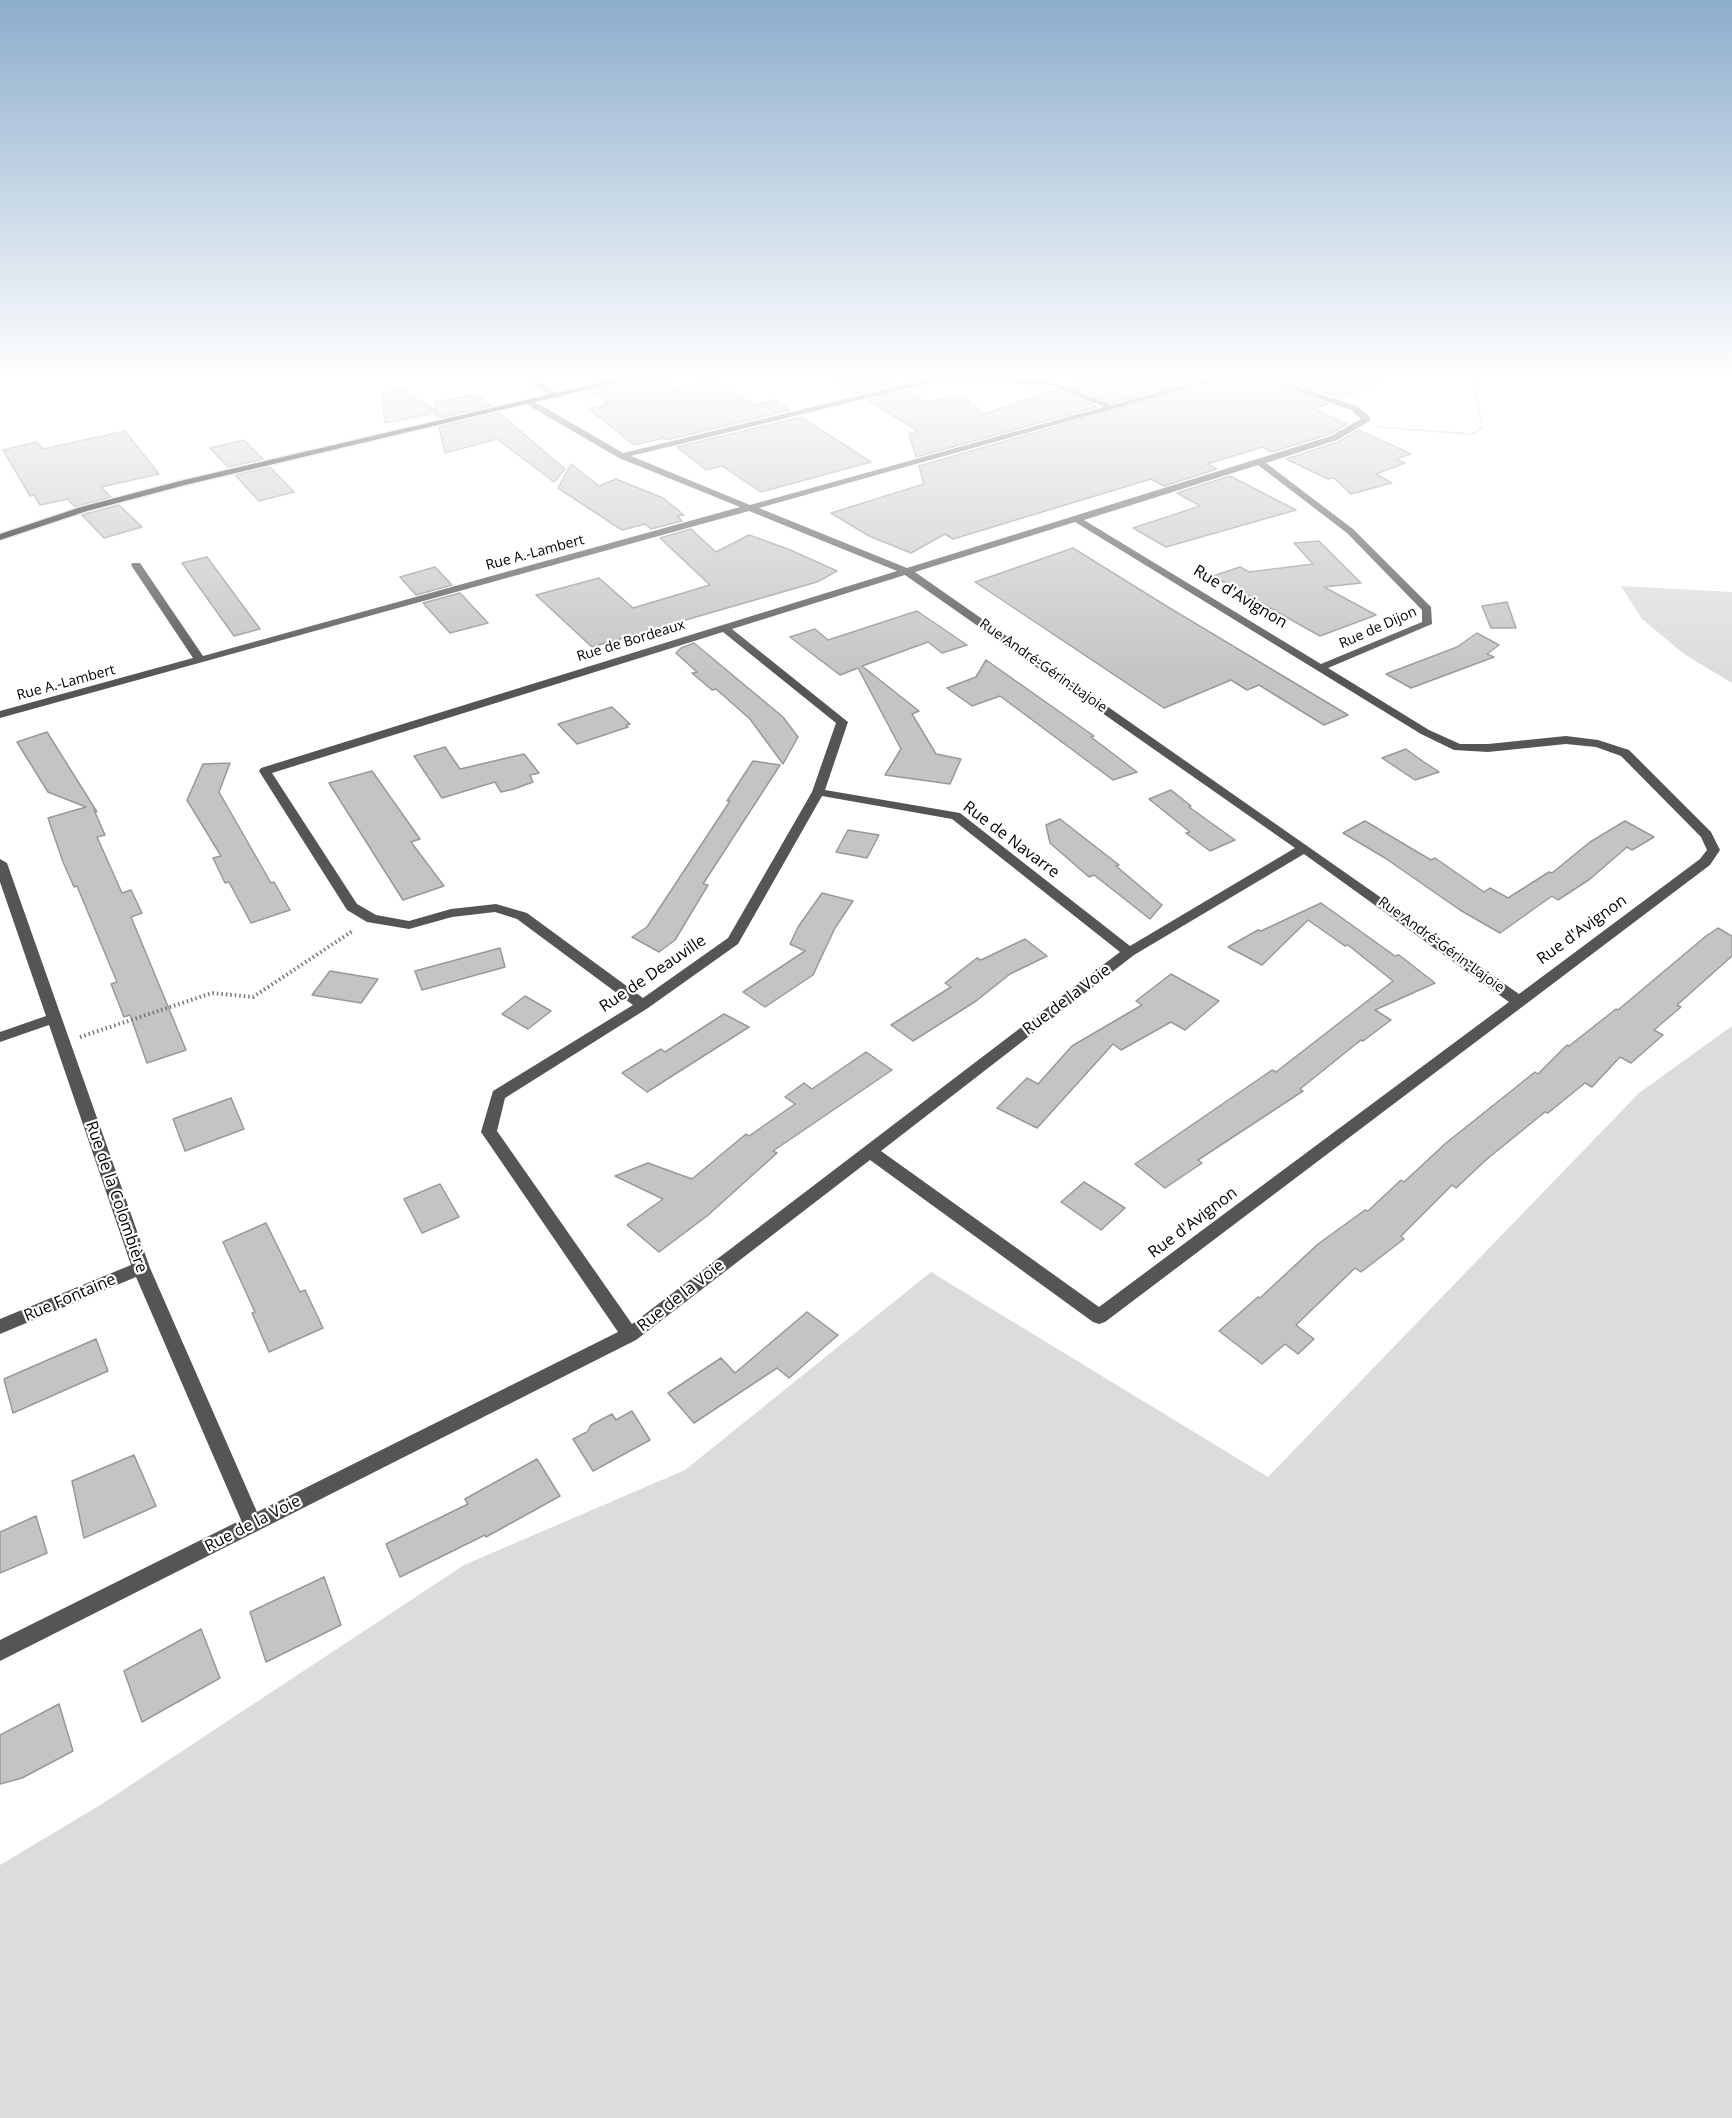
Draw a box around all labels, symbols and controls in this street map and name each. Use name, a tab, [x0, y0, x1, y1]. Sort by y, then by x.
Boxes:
street label: Rue A.-Lambert	[484, 532, 586, 574]
street label: Rue d'Avignon	[1190, 561, 1290, 633]
street label: Rue de Dijon	[1337, 603, 1419, 653]
street label: Rue André-Gérin-Lajoie	[976, 616, 1110, 716]
street label: Rue de Bordeaux	[575, 617, 687, 665]
street label: Rue A.-Lambert	[15, 662, 117, 704]
street label: Rue de Navarre	[959, 798, 1063, 882]
street label: Rue d'Avignon	[1533, 891, 1631, 969]
street label: Rue André-Gérin-Lajoie	[1375, 894, 1507, 996]
street label: Rue de Deauville	[596, 931, 710, 1017]
street label: Rue de la Voie	[1019, 961, 1115, 1039]
street label: Rue de la Colombière	[81, 1119, 151, 1275]
street label: Rue d'Avignon	[1145, 1183, 1241, 1263]
street label: Rue de la Voie	[634, 1256, 728, 1336]
street label: Rue Fontaine	[21, 1270, 119, 1326]
street label: Rue de la Voie	[202, 1492, 304, 1556]

